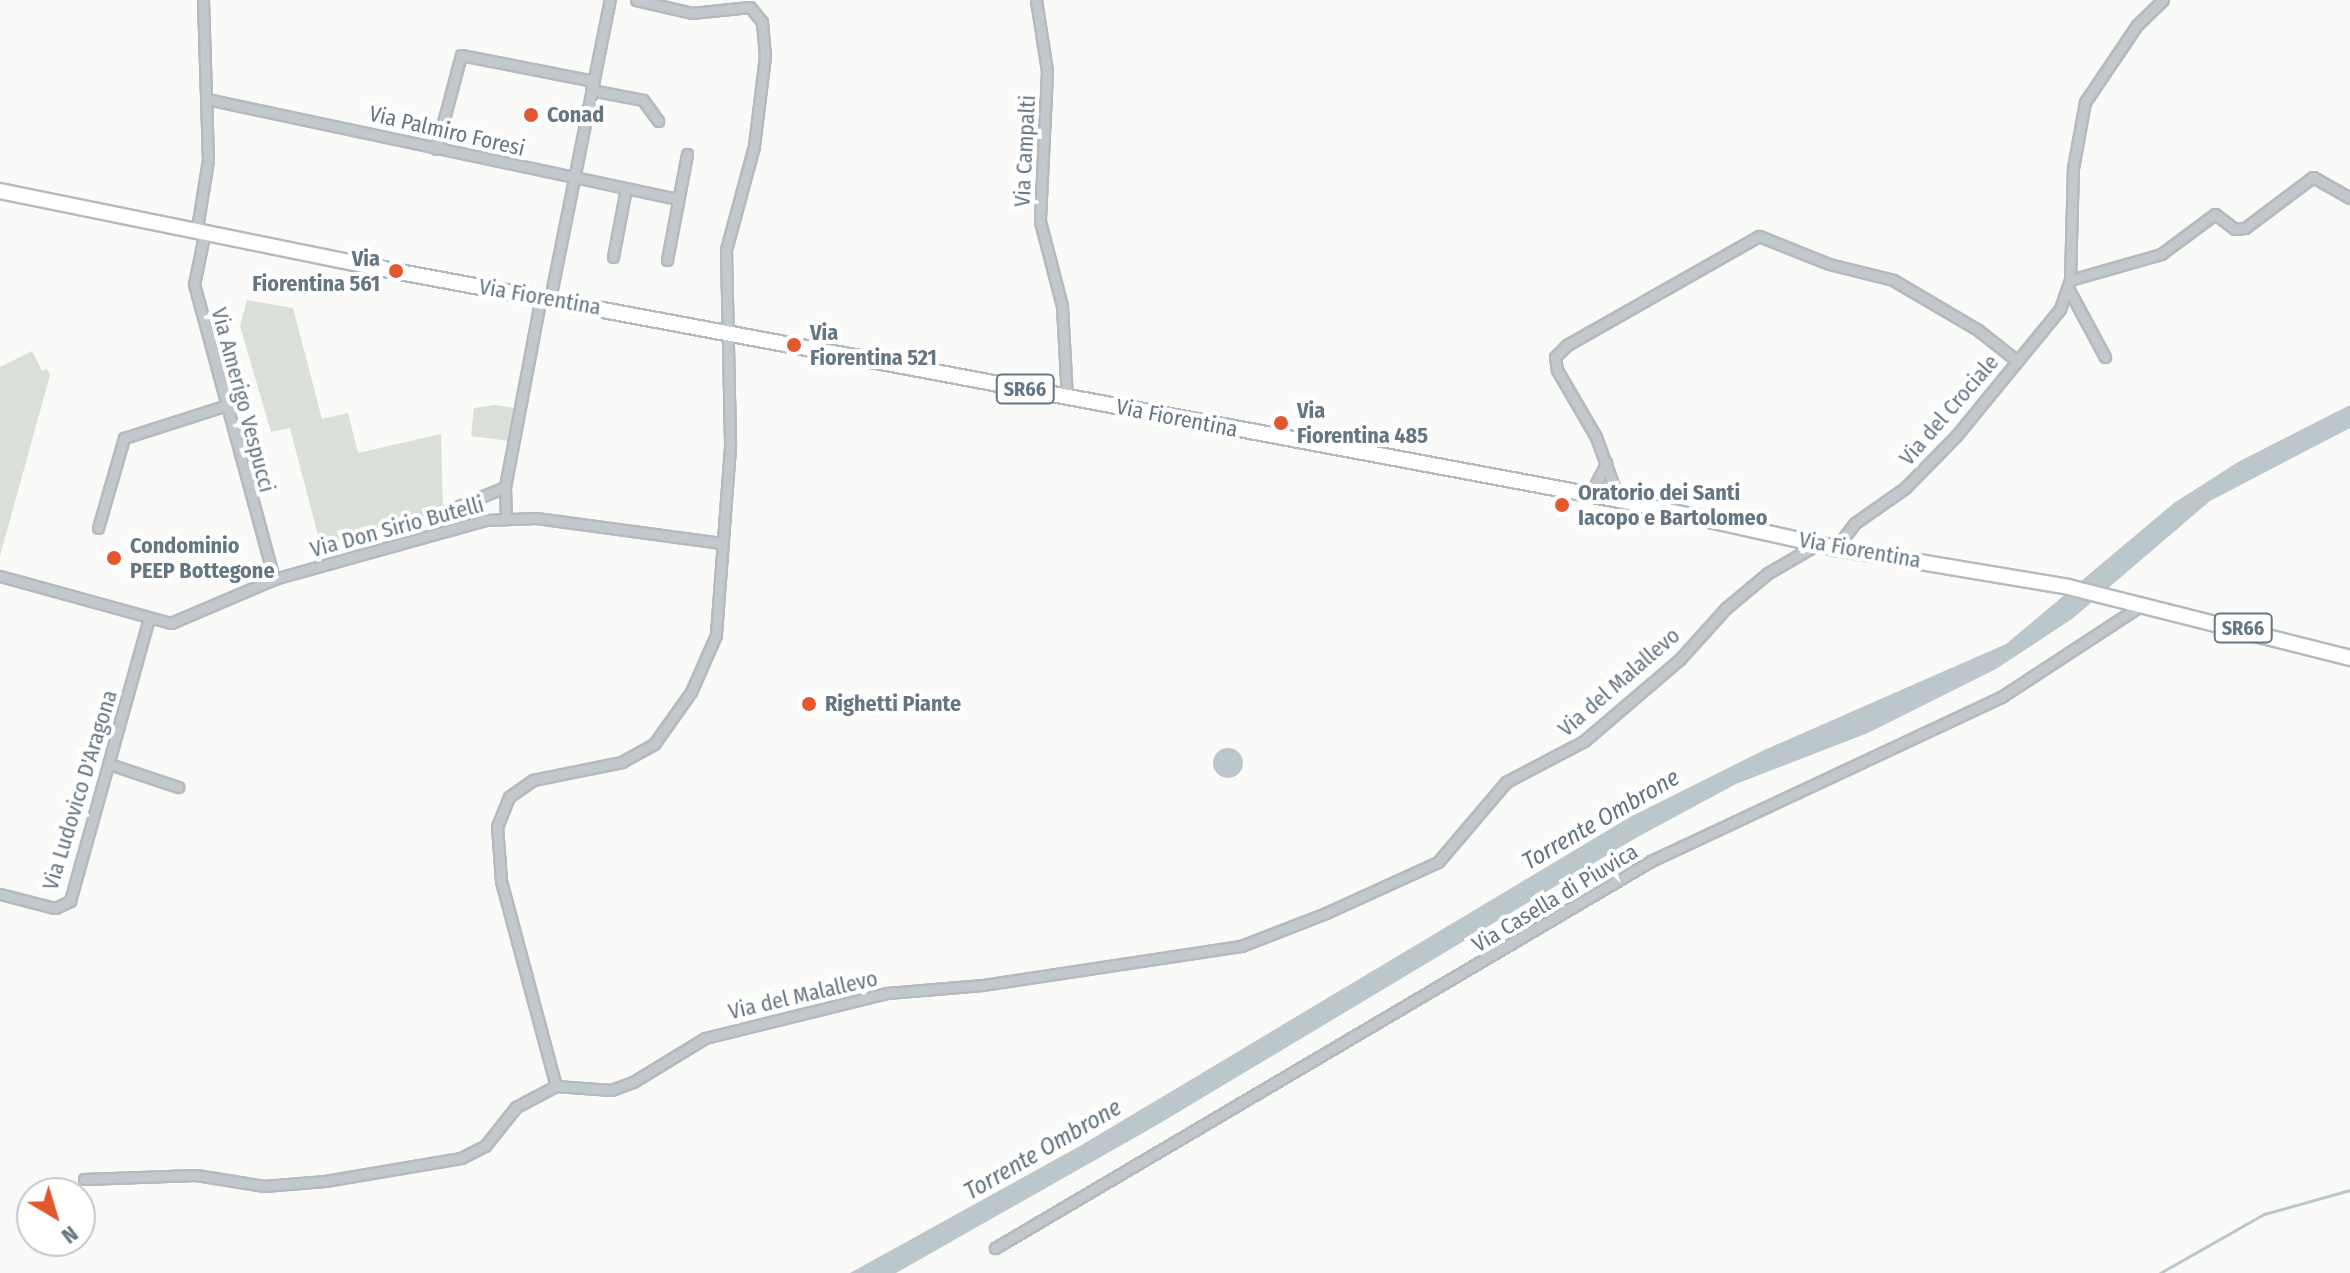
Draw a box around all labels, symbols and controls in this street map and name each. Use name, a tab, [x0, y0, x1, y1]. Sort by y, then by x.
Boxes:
street label: Via Campalti	[1009, 94, 1041, 208]
street label: Via Palmiro Foresi	[367, 100, 527, 162]
place label: Conad	[547, 102, 604, 128]
marker: Conad	[522, 106, 540, 124]
place label: Via Fiorentina 561	[252, 245, 380, 296]
marker: Via Fiorentina 561	[387, 262, 405, 280]
street label: Via Fiorentina	[477, 273, 603, 321]
street label: Via Amerigo Vespucci	[206, 305, 280, 495]
place label: Via Fiorentina 521	[810, 319, 937, 370]
marker: Via Fiorentina 521	[785, 336, 803, 354]
street label: Via del Crociale	[1894, 349, 2004, 471]
road number: SR66	[995, 373, 1055, 405]
street label: Via Fiorentina	[1114, 393, 1240, 443]
place label: Via Fiorentina 485	[1297, 397, 1428, 448]
marker: Via Fiorentina 485	[1272, 414, 1290, 432]
place label: Oratorio dei Santi Iacopo e Bartolomeo	[1578, 479, 1767, 530]
street label: Via Don Sirio Butelli	[307, 491, 487, 563]
marker: Oratorio dei Santi Iacopo e Bartolomeo	[1553, 496, 1571, 514]
street label: Via Fiorentina	[1797, 526, 1923, 574]
place label: Condominio PEEP Bottegone	[130, 532, 275, 584]
marker: Condominio PEEP Bottegone	[105, 549, 123, 567]
road number: SR66	[2213, 612, 2273, 644]
street label: Via del Malallevo	[1553, 622, 1685, 742]
street label: Via Ludovico D'Aragona	[37, 687, 123, 893]
place label: Righetti Piante	[825, 691, 961, 717]
marker: Righetti Piante	[800, 695, 818, 713]
water label: Torrente Ombrone	[1517, 763, 1685, 877]
street label: Via Casella di Piuvica	[1467, 838, 1643, 958]
street label: Via del Malallevo	[726, 965, 880, 1025]
water label: Torrente Ombrone	[959, 1093, 1127, 1207]
north arrow	[16, 1177, 96, 1257]
text: N	[56, 1220, 83, 1249]

